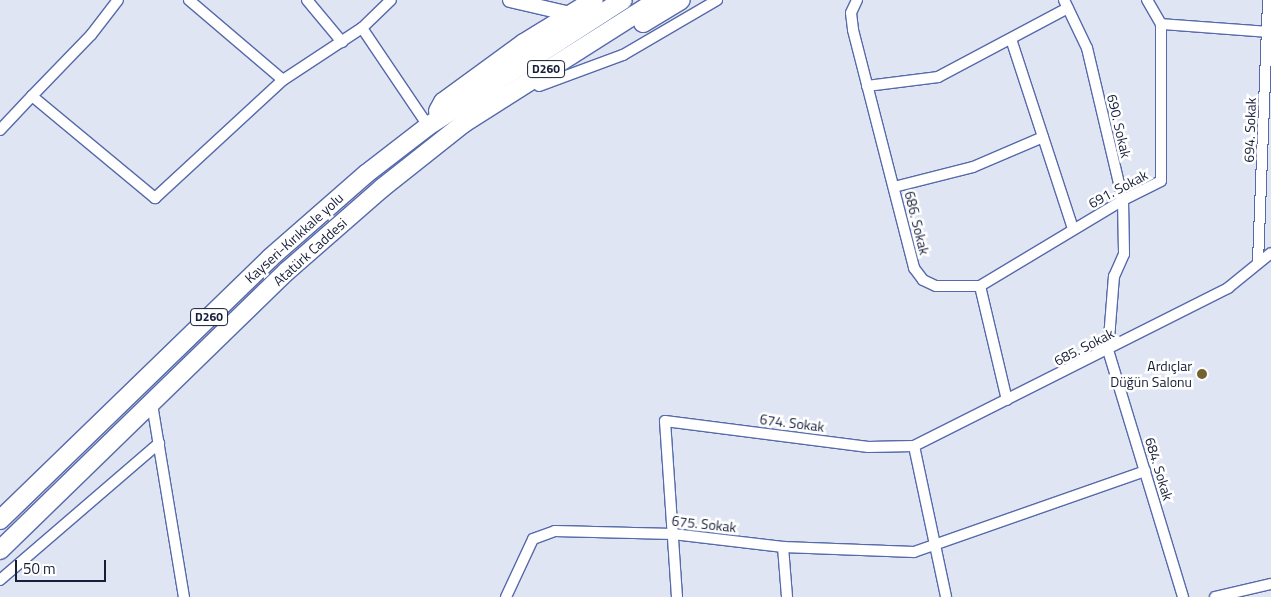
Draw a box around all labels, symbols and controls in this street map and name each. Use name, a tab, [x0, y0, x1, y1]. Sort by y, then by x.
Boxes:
road number: D260	[526, 60, 566, 78]
street label: 690. Sokak	[1104, 92, 1134, 160]
street label: 694. Sokak	[1240, 97, 1260, 163]
street label: 691. Sokak	[1085, 166, 1151, 212]
street label: Kayseri-Kırıkkale yolu	[241, 189, 347, 287]
street label: 686. Sokak	[901, 189, 933, 257]
street label: Atatürk Caddesi	[270, 215, 350, 289]
road number: D260	[189, 308, 229, 326]
street label: 685. Sokak	[1051, 325, 1117, 369]
place label: Ardıçlar Düğün Salonu	[1110, 358, 1192, 391]
marker: Ardıçlar Düğün Salonu	[1196, 368, 1208, 380]
street label: 674. Sokak	[759, 411, 825, 435]
street label: 684. Sokak	[1141, 435, 1177, 503]
street label: 675. Sokak	[671, 512, 737, 536]
scale bar	[18, 550, 109, 582]
text: 50 m	[23, 557, 56, 580]

